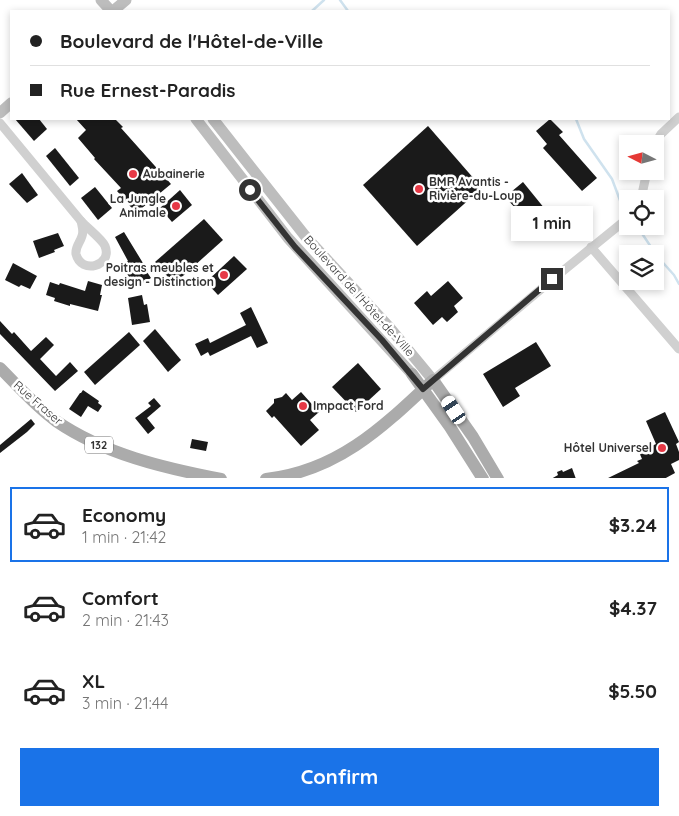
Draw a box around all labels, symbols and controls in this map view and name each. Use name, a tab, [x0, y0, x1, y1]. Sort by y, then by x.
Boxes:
text: Boulevard de l'Hôtel-de-Ville	[60, 29, 323, 53]
text: Rue Ernest-Paradis	[60, 78, 235, 102]
north arrow	[619, 135, 664, 180]
map controls	[619, 135, 664, 290]
place label: Aubainerie	[143, 166, 205, 181]
marker: Aubainerie	[127, 168, 139, 180]
place label: BMR Avantis - Rivière-du-Loup	[429, 174, 522, 203]
route start	[239, 179, 261, 201]
marker: BMR Avantis - Rivière-du-Loup	[413, 183, 425, 195]
button: locate	[619, 190, 664, 235]
place label: La Jungle Animale	[110, 191, 166, 220]
marker: La Jungle Animale	[170, 200, 182, 212]
callout: 1 min	[511, 206, 593, 242]
text: 1 min	[533, 213, 571, 233]
street label: Boulevard de l'Hôtel-de-Ville	[301, 232, 418, 359]
button: layers	[619, 245, 664, 290]
place label: Poitras meubles et design - Distinction	[104, 260, 214, 289]
route end	[541, 268, 563, 290]
marker: Poitras meubles et design - Distinction	[218, 269, 230, 281]
street label: Rue Fraser	[11, 377, 66, 428]
car	[439, 393, 468, 427]
place label: Impact Ford	[313, 398, 383, 413]
marker: Impact Ford	[297, 400, 309, 412]
road number: 132	[85, 436, 113, 454]
place label: Hôtel Universel	[564, 440, 652, 455]
marker: Hôtel Universel	[656, 442, 668, 454]
icon: car	[22, 502, 67, 547]
text: Economy	[82, 503, 166, 527]
text: $3.24	[609, 513, 657, 537]
text: 1 min · 21:42	[82, 527, 166, 547]
icon: car	[22, 585, 67, 630]
text: Comfort	[82, 586, 159, 610]
text: $4.37	[609, 596, 657, 620]
text: 2 min · 21:43	[82, 610, 169, 630]
icon: car	[22, 668, 67, 713]
text: XL	[82, 669, 105, 693]
text: $5.50	[608, 679, 657, 703]
text: 3 min · 21:44	[82, 693, 169, 713]
button: Confirm	[20, 748, 659, 806]

